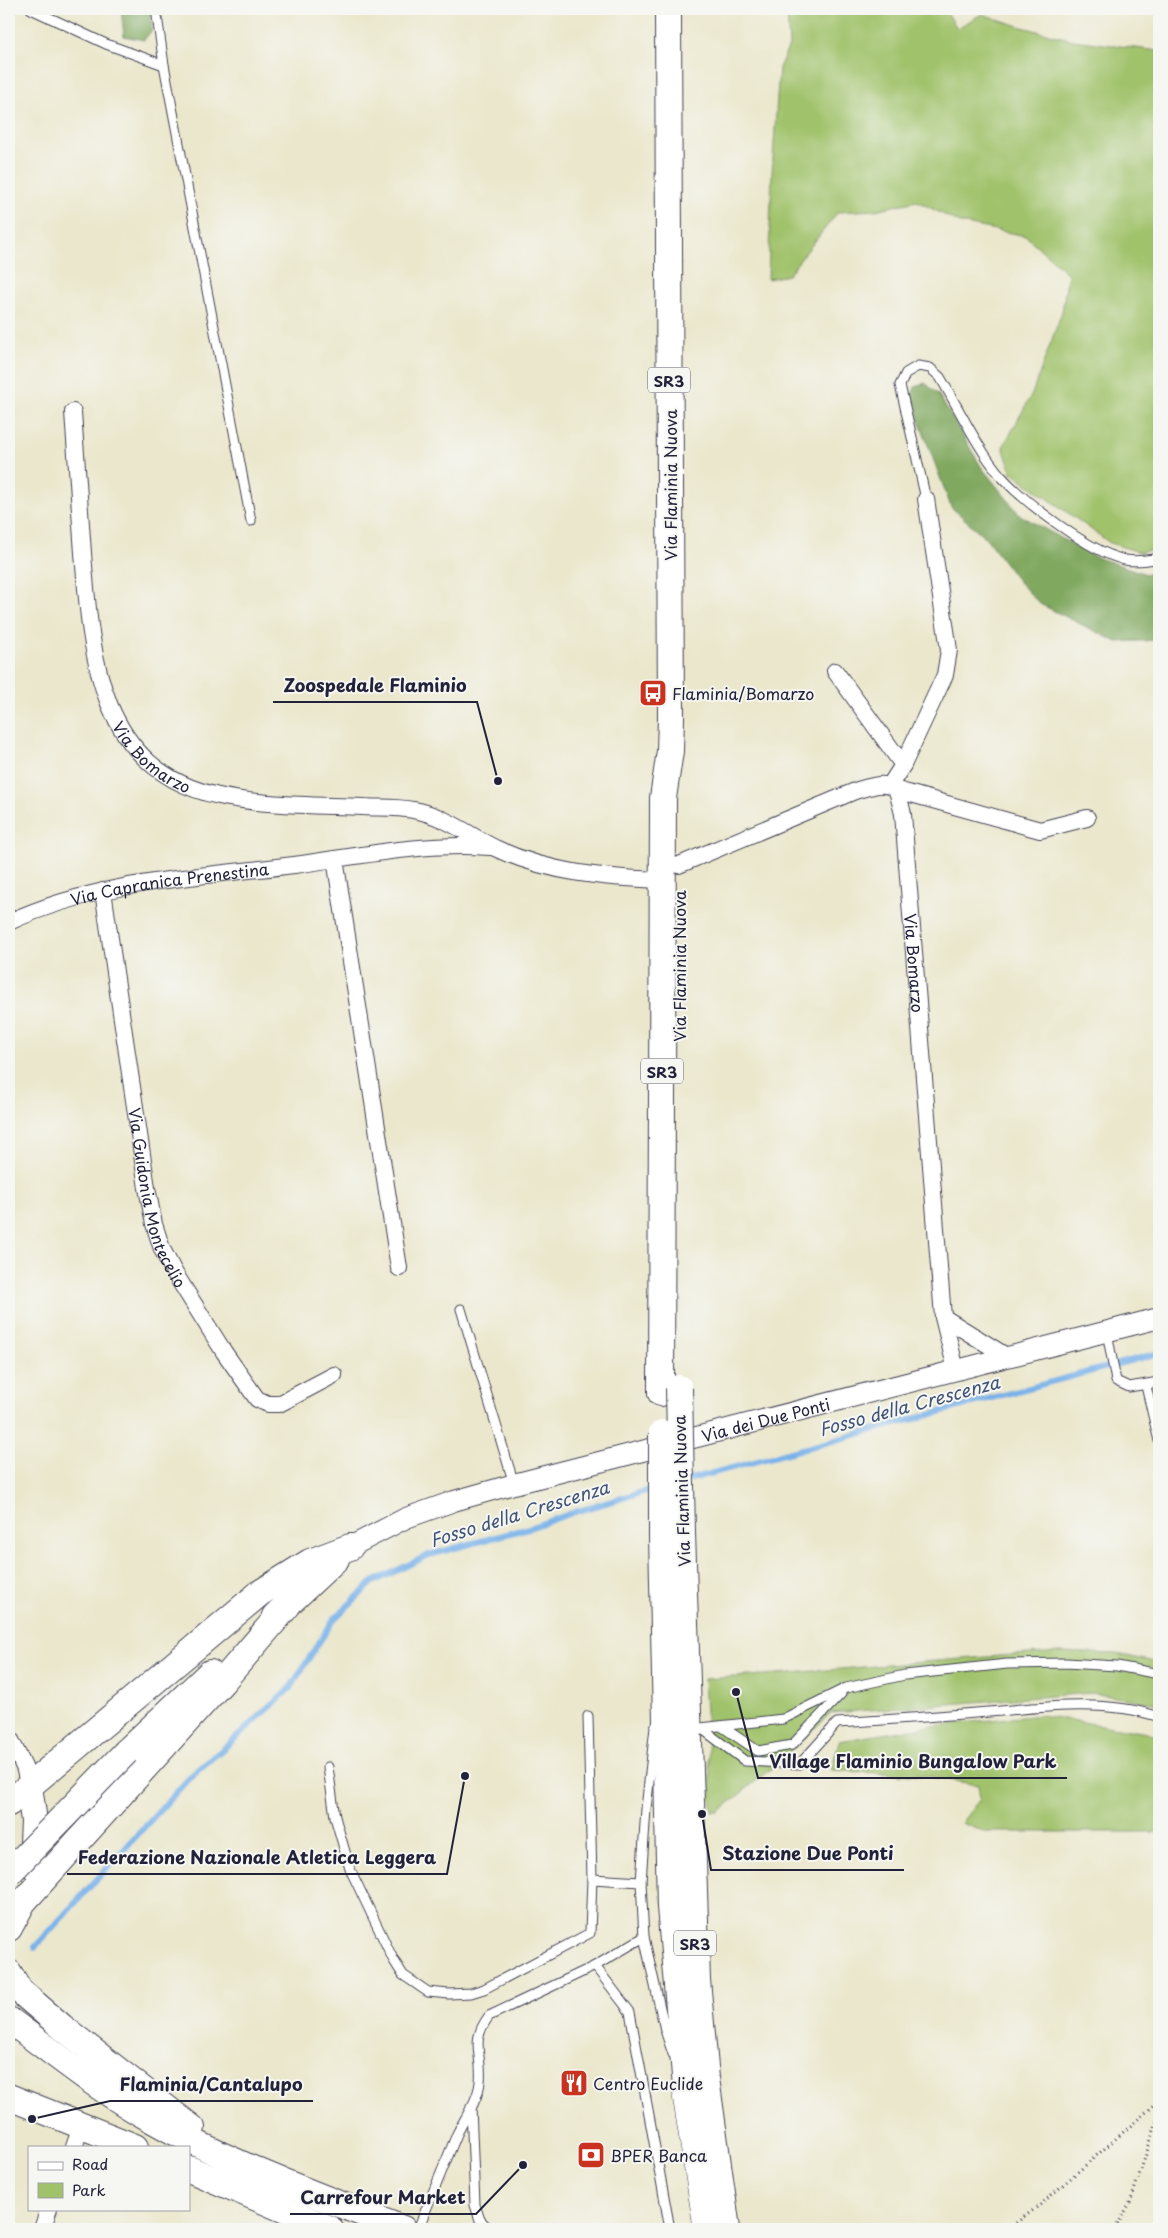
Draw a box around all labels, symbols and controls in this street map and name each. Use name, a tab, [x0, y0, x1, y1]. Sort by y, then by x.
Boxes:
road number: SR3	[648, 368, 690, 392]
street label: Via Flaminia Nuova	[658, 409, 682, 561]
callout: Zoospedale Flaminio	[273, 669, 477, 702]
text: Zoospedale Flaminio	[283, 671, 467, 698]
bus stop icon: Flaminia/Bomarzo	[638, 678, 668, 708]
place label: Flaminia/Bomarzo	[672, 681, 814, 705]
street label: Via Bomarzo	[107, 716, 195, 798]
street label: Via Capranica Prenestina	[68, 856, 270, 911]
street label: Via Flaminia Nuova	[667, 890, 691, 1042]
street label: Via Bomarzo	[899, 912, 931, 1013]
road number: SR3	[641, 1058, 683, 1084]
street label: Via Guidonia Montecelio	[123, 1106, 193, 1292]
water label: Fosso della Crescenza	[816, 1368, 1003, 1442]
street label: Via dei Due Ponti	[699, 1391, 832, 1447]
street label: Via Flaminia Nuova	[666, 1415, 696, 1567]
water label: Fosso della Crescenza	[426, 1473, 613, 1553]
callout: Village Flaminio Bungalow Park	[758, 1745, 1067, 1778]
text: Village Flaminio Bungalow Park	[769, 1747, 1057, 1774]
callout: Stazione Due Ponti	[711, 1837, 904, 1870]
text: Stazione Due Ponti	[722, 1839, 894, 1866]
callout: Federazione Nazionale Atletica Leggera	[67, 1841, 447, 1874]
text: Federazione Nazionale Atletica Leggera	[78, 1843, 437, 1870]
road number: SR3	[674, 1930, 716, 1956]
callout: Flaminia/Cantalupo	[110, 2068, 313, 2101]
restaurant icon: Centro Euclide	[559, 2068, 589, 2098]
text: Flaminia/Cantalupo	[120, 2070, 303, 2097]
place label: Centro Euclide	[593, 2071, 703, 2095]
bank icon: BPER Banca	[576, 2140, 606, 2170]
place label: BPER Banca	[610, 2143, 707, 2167]
legend	[28, 2146, 190, 2210]
text: Road	[72, 2152, 108, 2175]
text: Park	[72, 2178, 106, 2201]
callout: Carrefour Market	[290, 2181, 476, 2214]
text: Carrefour Market	[300, 2183, 466, 2210]

